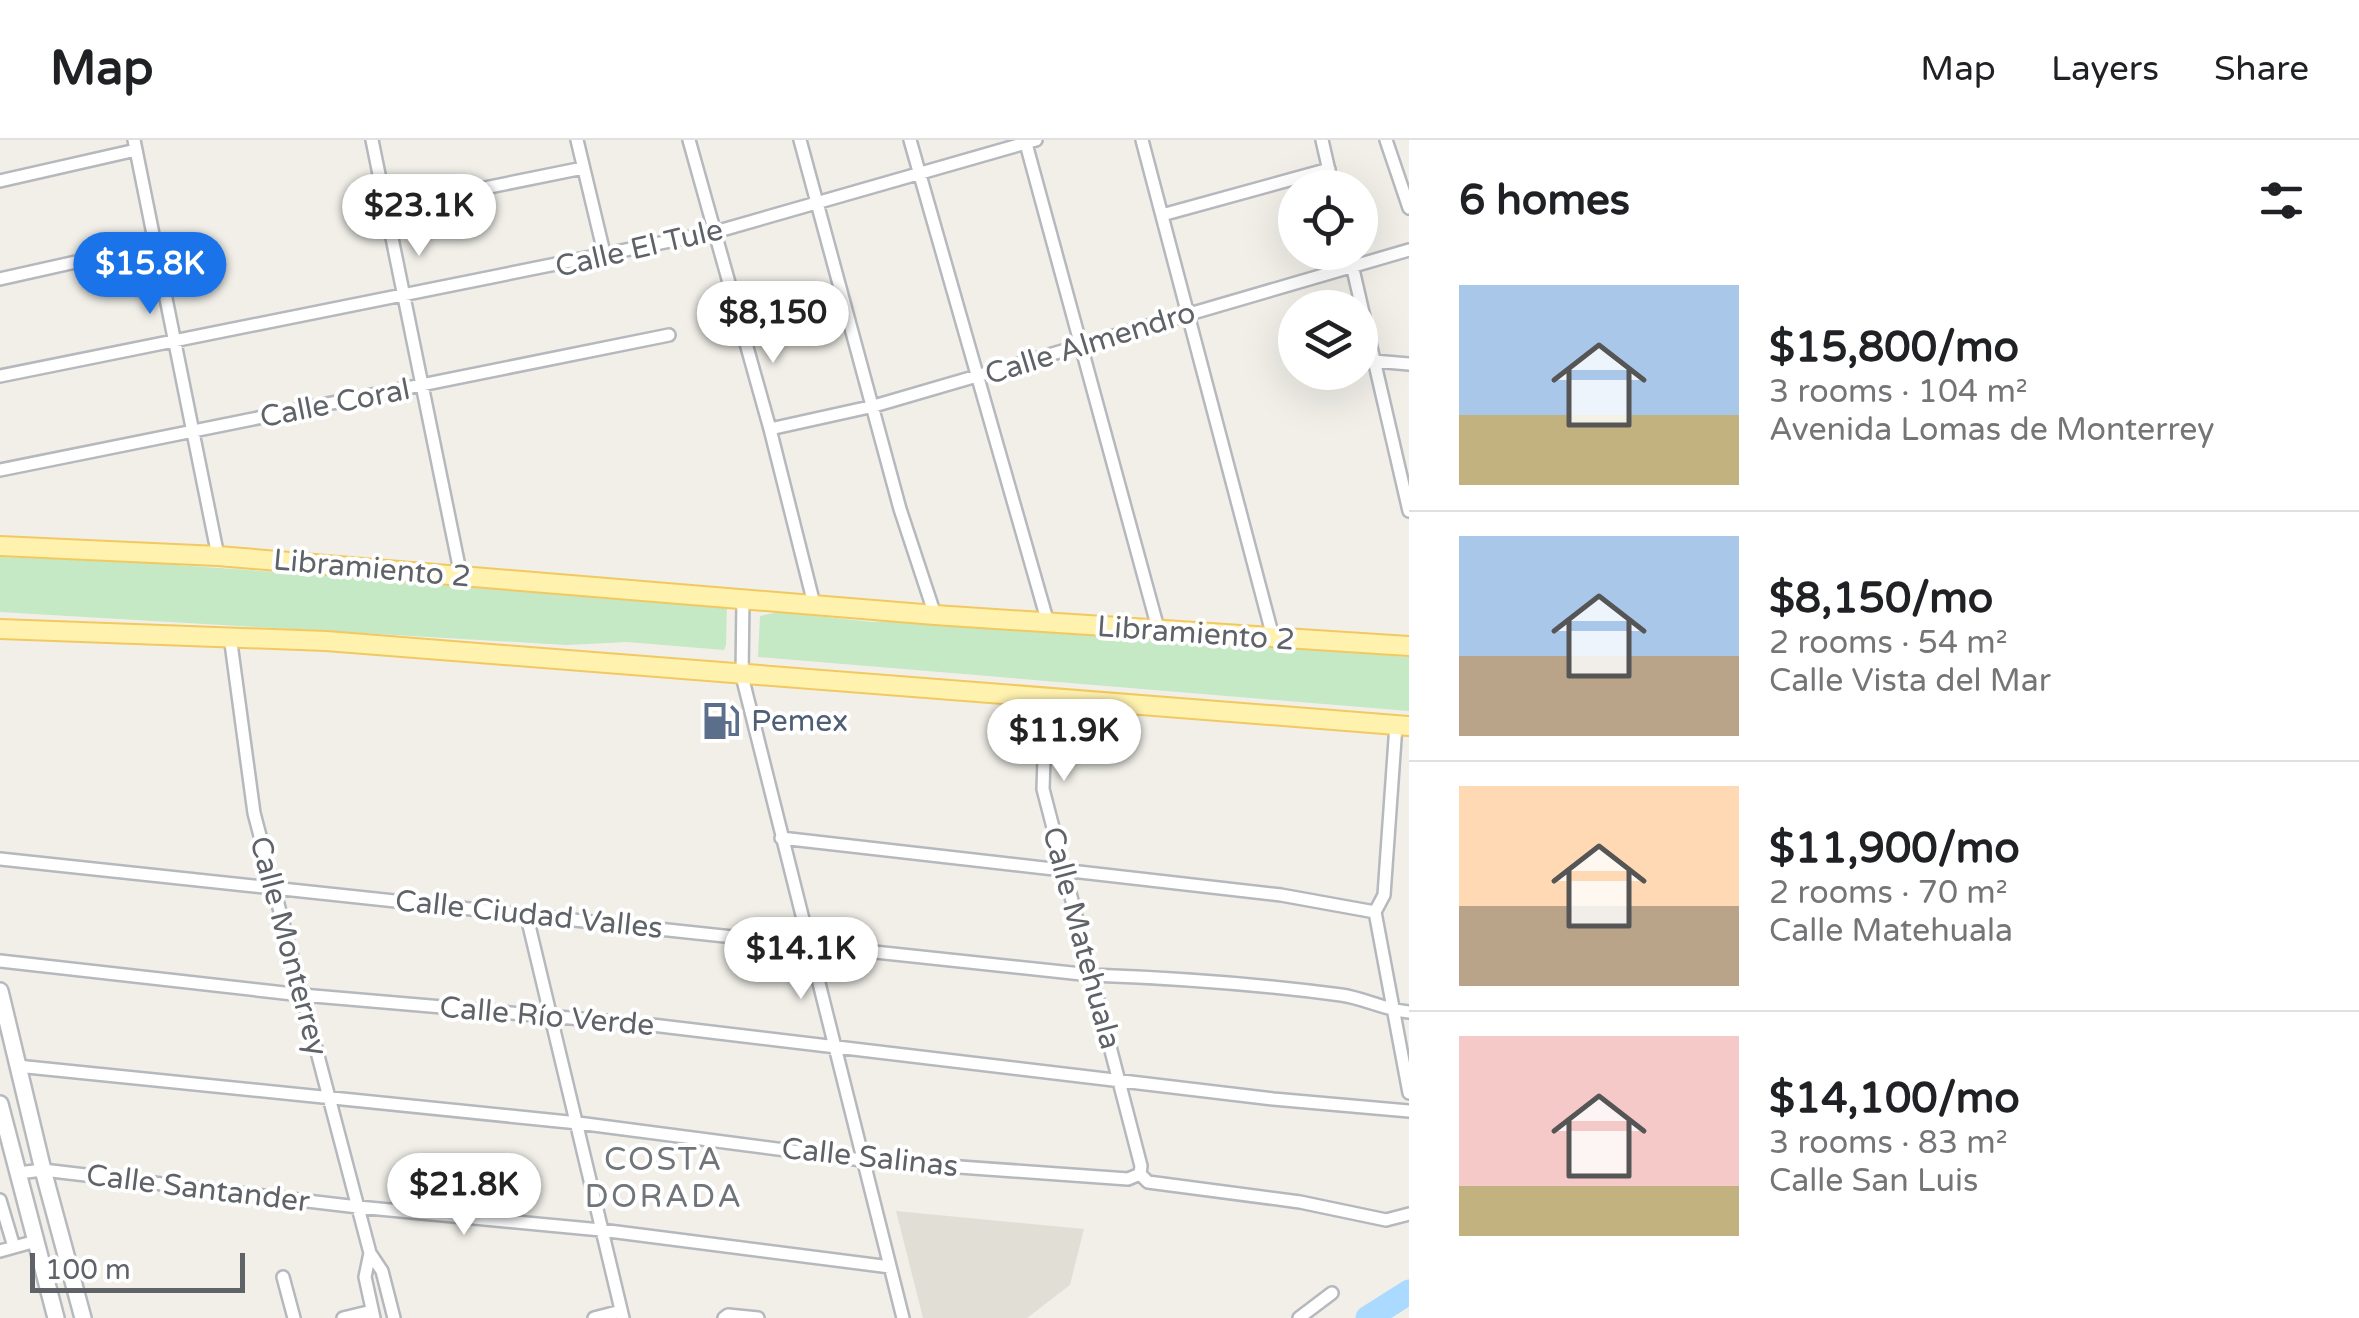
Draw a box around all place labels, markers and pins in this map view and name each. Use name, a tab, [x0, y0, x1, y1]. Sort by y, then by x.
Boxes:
pin: $23.1K	[338, 174, 500, 259]
pin: $15.8K	[69, 232, 231, 317]
pin: $8,150	[692, 281, 854, 366]
pin: $11.9K	[983, 699, 1145, 784]
fuel station icon: Pemex	[700, 700, 742, 742]
place label: Pemex	[751, 703, 848, 740]
pin: $14.1K	[720, 917, 882, 1002]
pin: $21.8K	[383, 1153, 545, 1238]

